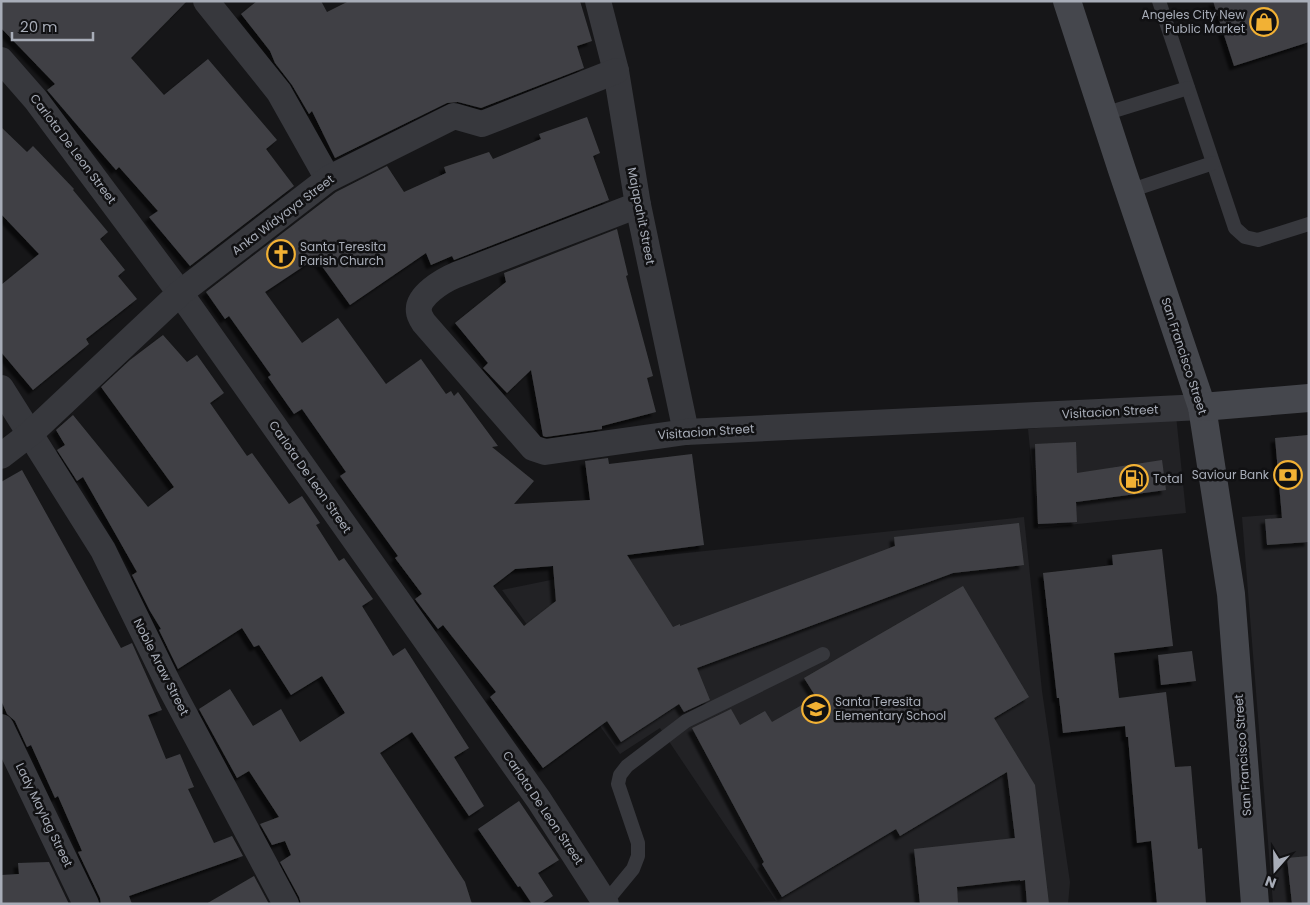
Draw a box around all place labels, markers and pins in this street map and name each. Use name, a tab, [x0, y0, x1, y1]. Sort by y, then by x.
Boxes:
place label: Angeles City New Public Market	[1142, 6, 1245, 37]
shop icon: Angeles City New Public Market	[1249, 7, 1279, 37]
place label: Santa Teresita Parish Church	[300, 238, 386, 269]
church icon: Santa Teresita Parish Church	[266, 239, 296, 269]
bank icon: Saviour Bank	[1273, 460, 1303, 490]
fuel station icon: Total	[1119, 464, 1149, 494]
place label: Saviour Bank	[1192, 466, 1270, 483]
place label: Total	[1153, 470, 1183, 487]
place label: Santa Teresita Elementary School	[835, 693, 946, 724]
school or university icon: Santa Teresita Elementary School	[801, 694, 831, 724]

